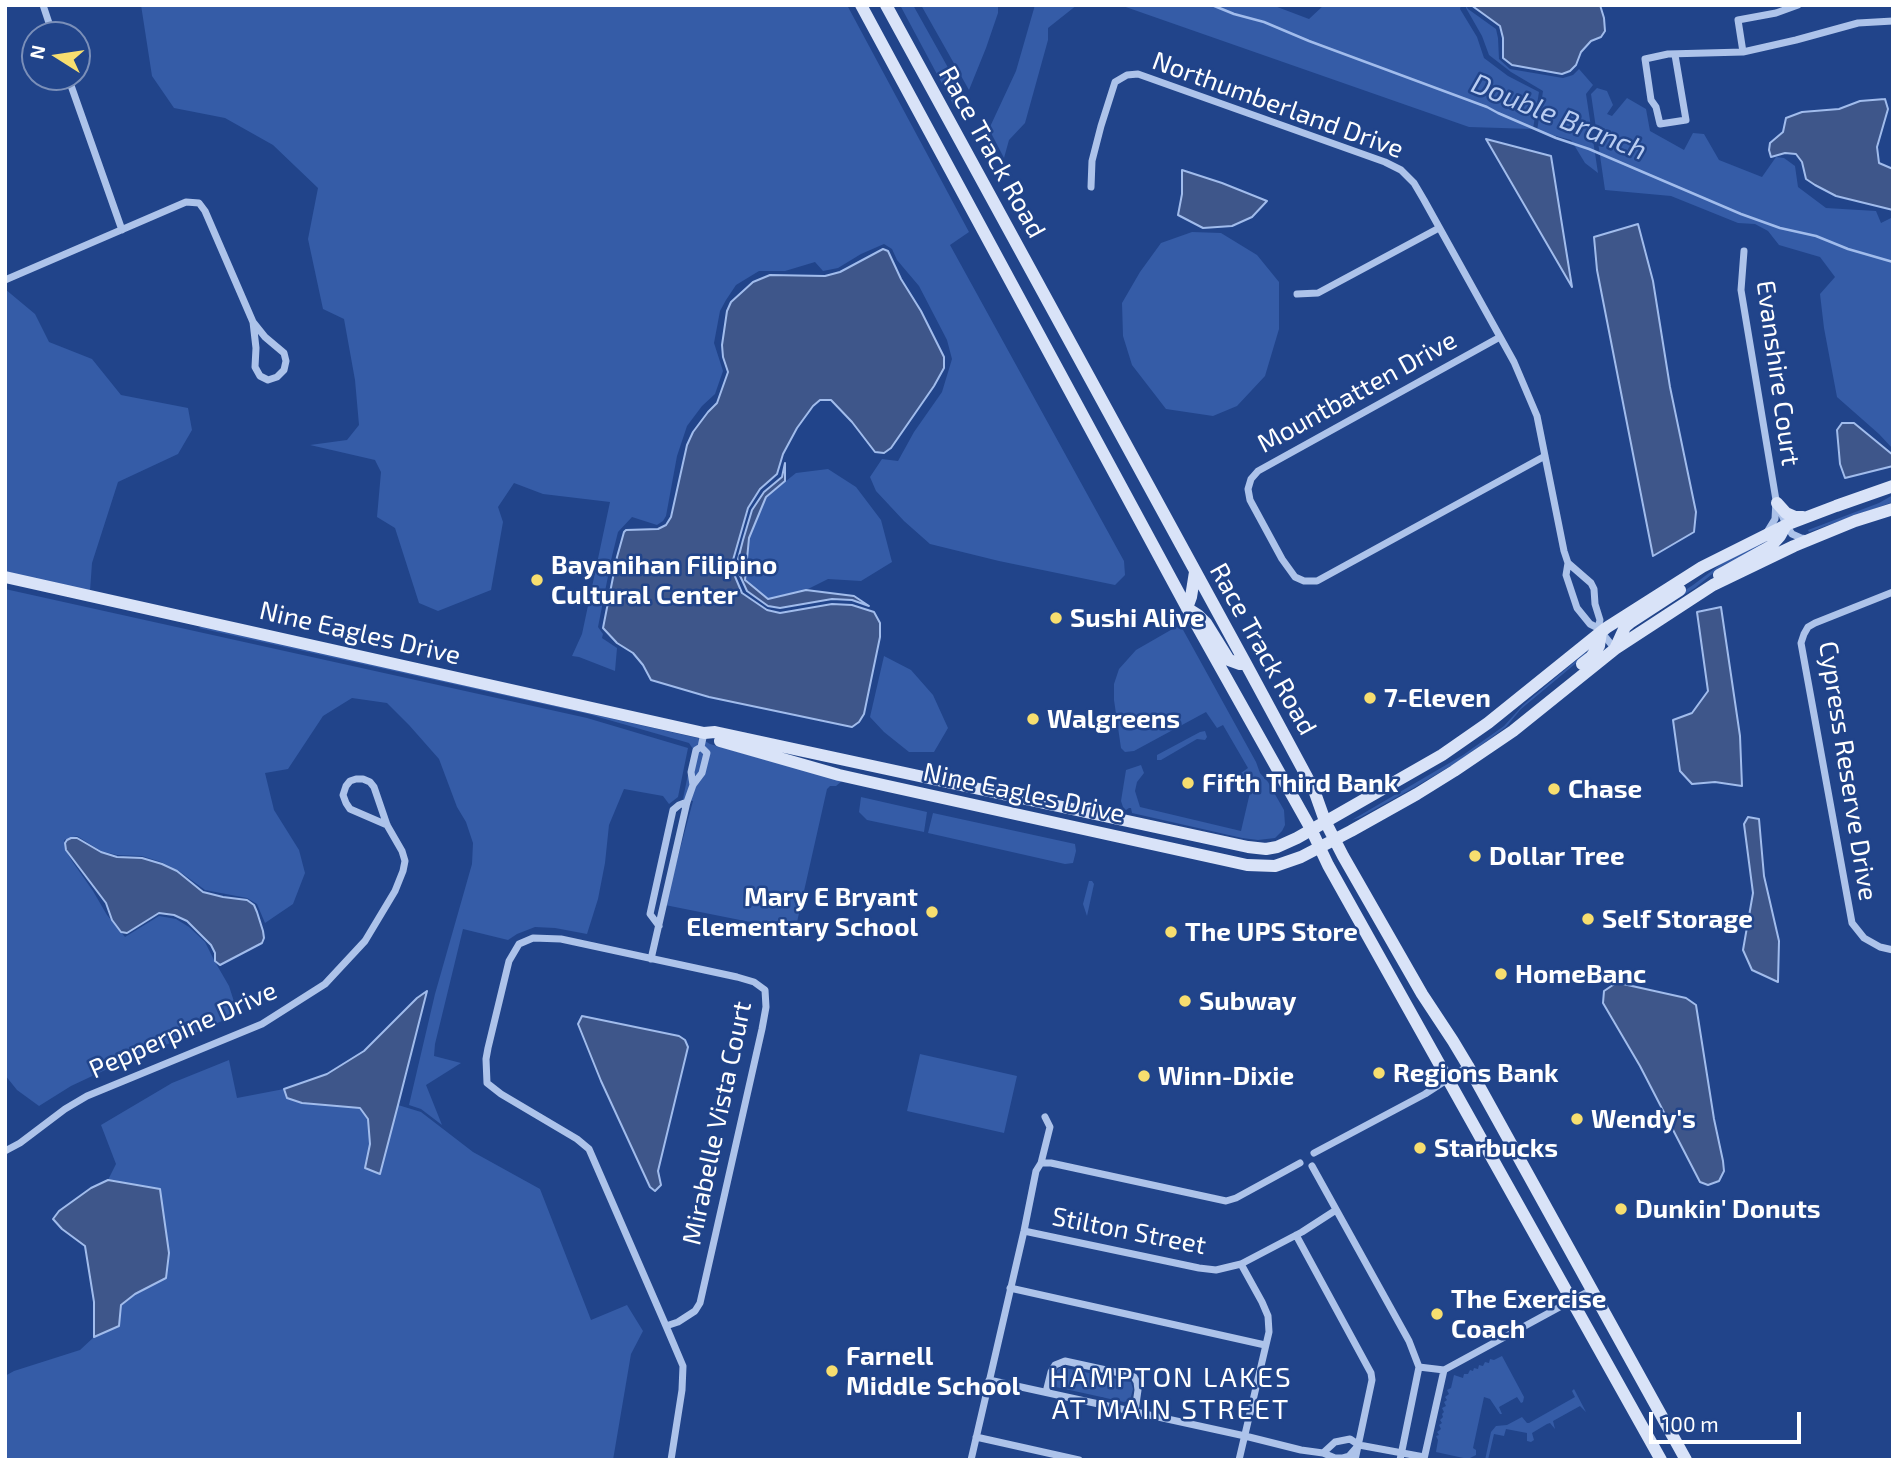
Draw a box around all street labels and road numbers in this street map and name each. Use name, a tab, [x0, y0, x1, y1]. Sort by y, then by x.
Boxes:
street label: Northumberland Drive	[1148, 45, 1408, 165]
street label: Race Track Road	[932, 61, 1052, 243]
street label: Evanshire Court	[1750, 278, 1806, 468]
street label: Mountbatten Drive	[1252, 324, 1462, 460]
street label: Race Track Road	[1203, 558, 1323, 740]
street label: Nine Eagles Drive	[256, 595, 464, 671]
street label: Cypress Reserve Drive	[1812, 639, 1884, 903]
street label: Nine Eagles Drive	[920, 756, 1128, 830]
street label: Pepperpine Drive	[84, 975, 282, 1085]
street label: Mirabelle Vista Court	[676, 998, 758, 1248]
street label: Stilton Street	[1049, 1201, 1209, 1261]

